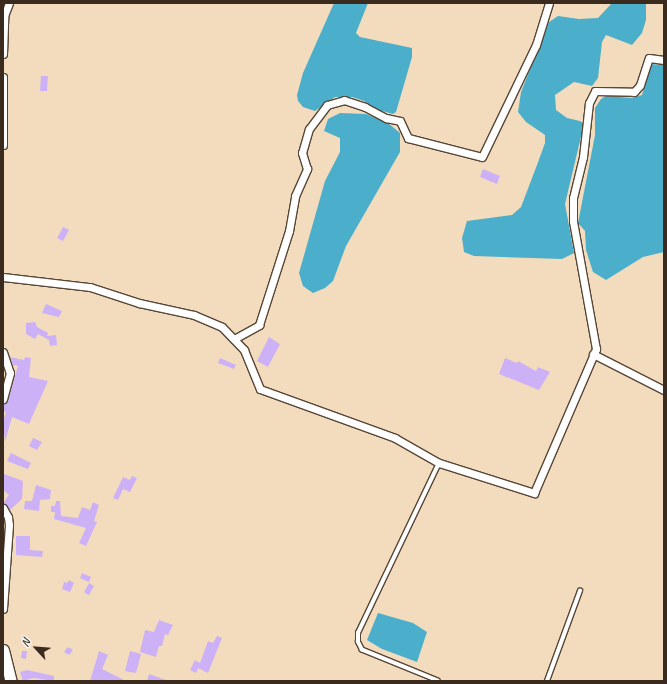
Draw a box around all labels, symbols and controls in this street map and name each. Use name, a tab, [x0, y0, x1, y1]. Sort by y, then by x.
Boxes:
north arrow	[16, 628, 56, 668]
text: N	[17, 637, 33, 649]

